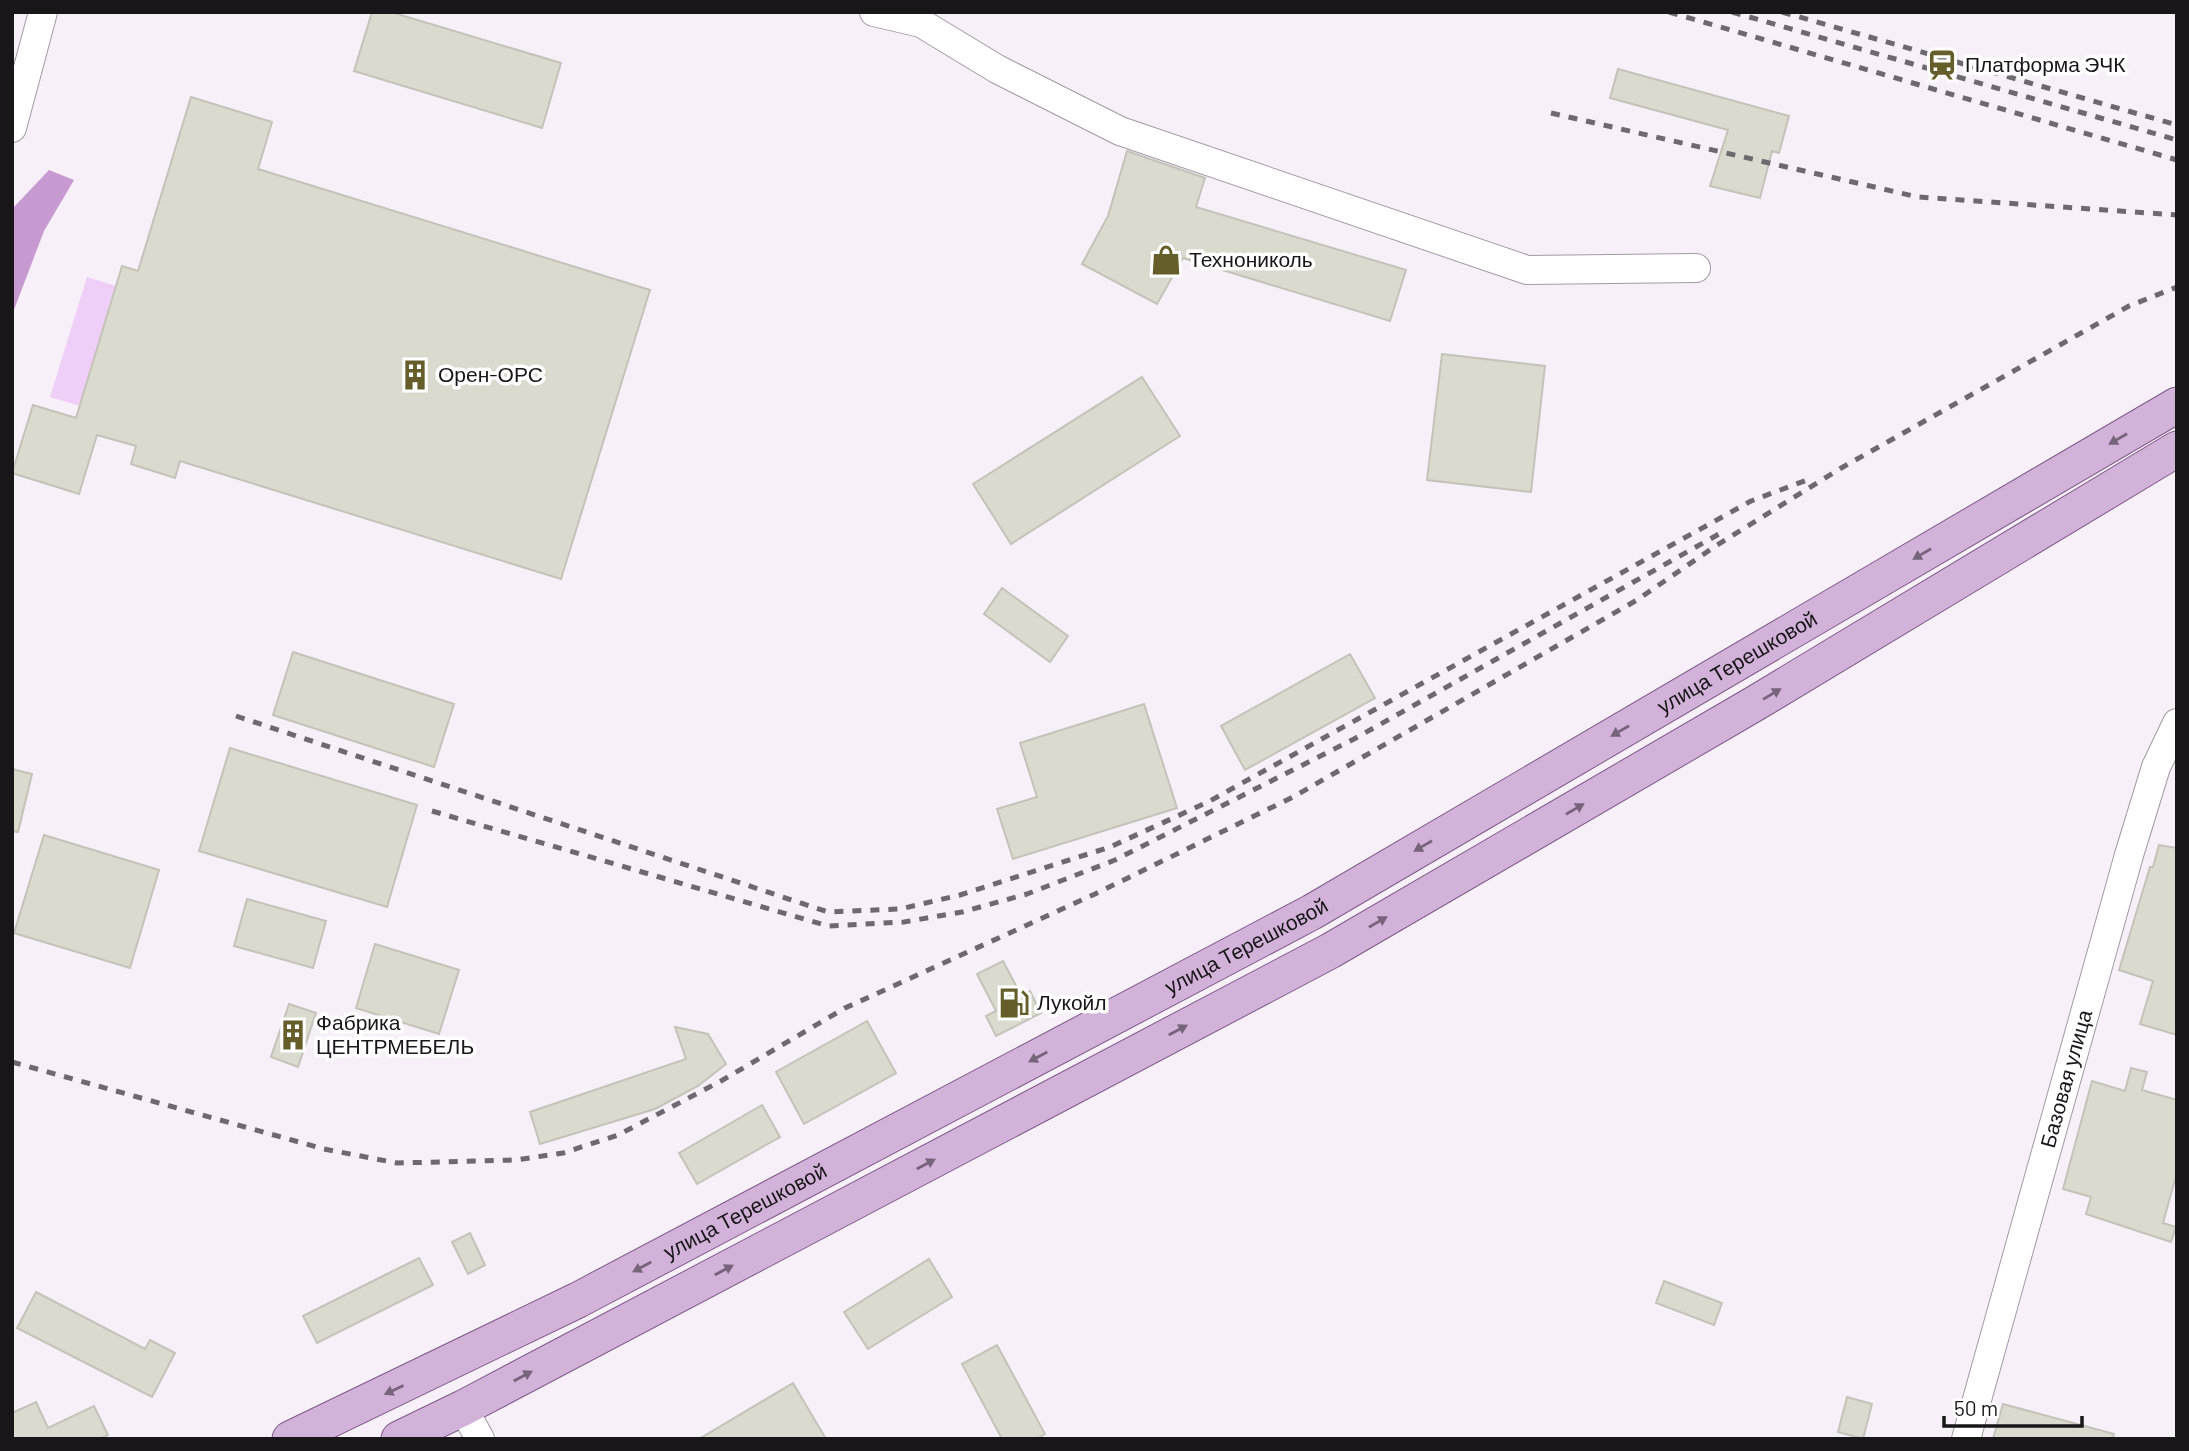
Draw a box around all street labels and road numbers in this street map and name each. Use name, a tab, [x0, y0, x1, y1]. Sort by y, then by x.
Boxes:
street label: улица Терешковой	[1652, 605, 1821, 718]
street label: улица Терешковой	[1160, 892, 1332, 999]
street label: Базовая улица	[2034, 1006, 2096, 1150]
street label: улица Терешковой	[659, 1157, 830, 1264]

